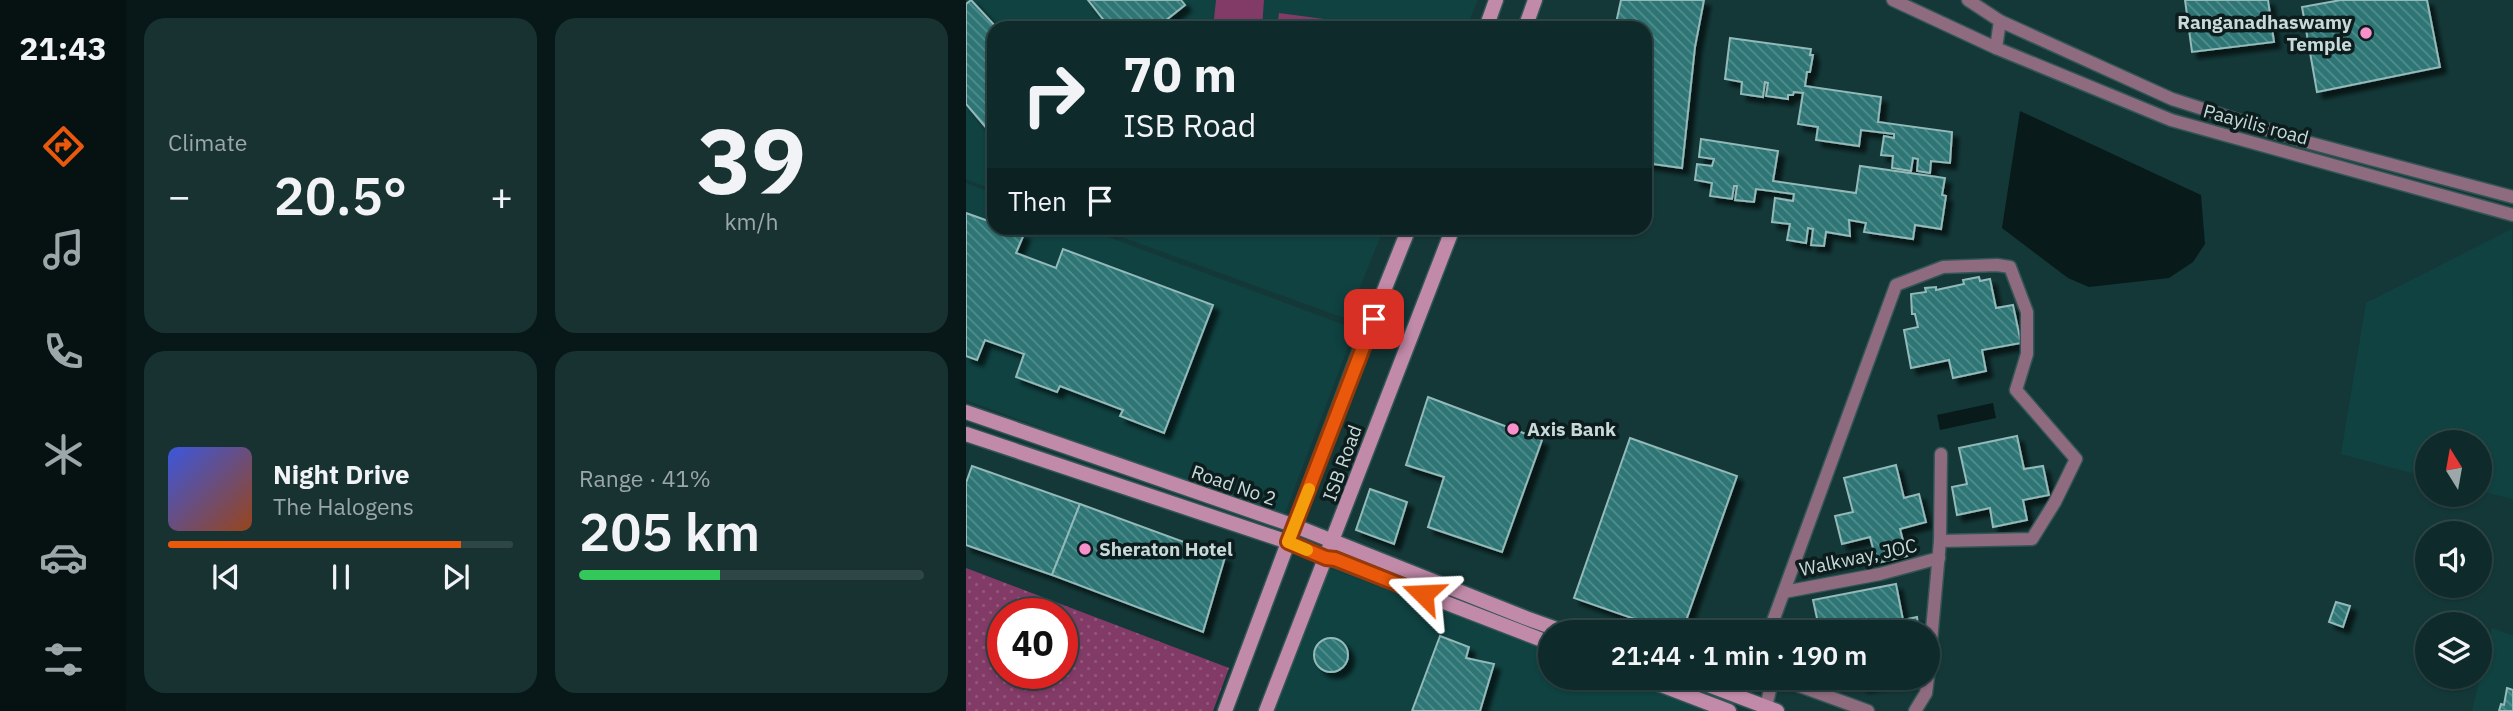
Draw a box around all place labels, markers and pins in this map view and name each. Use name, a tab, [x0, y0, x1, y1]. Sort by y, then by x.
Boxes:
place label: Ranganadhaswamy Temple	[2177, 10, 2353, 56]
marker: Ranganadhaswamy Temple	[2358, 25, 2374, 41]
pin	[1344, 289, 1404, 349]
place label: Axis Bank	[1527, 417, 1616, 441]
marker: Axis Bank	[1505, 421, 1521, 437]
place label: Sheraton Hotel	[1099, 537, 1233, 561]
marker: Sheraton Hotel	[1077, 541, 1093, 557]

